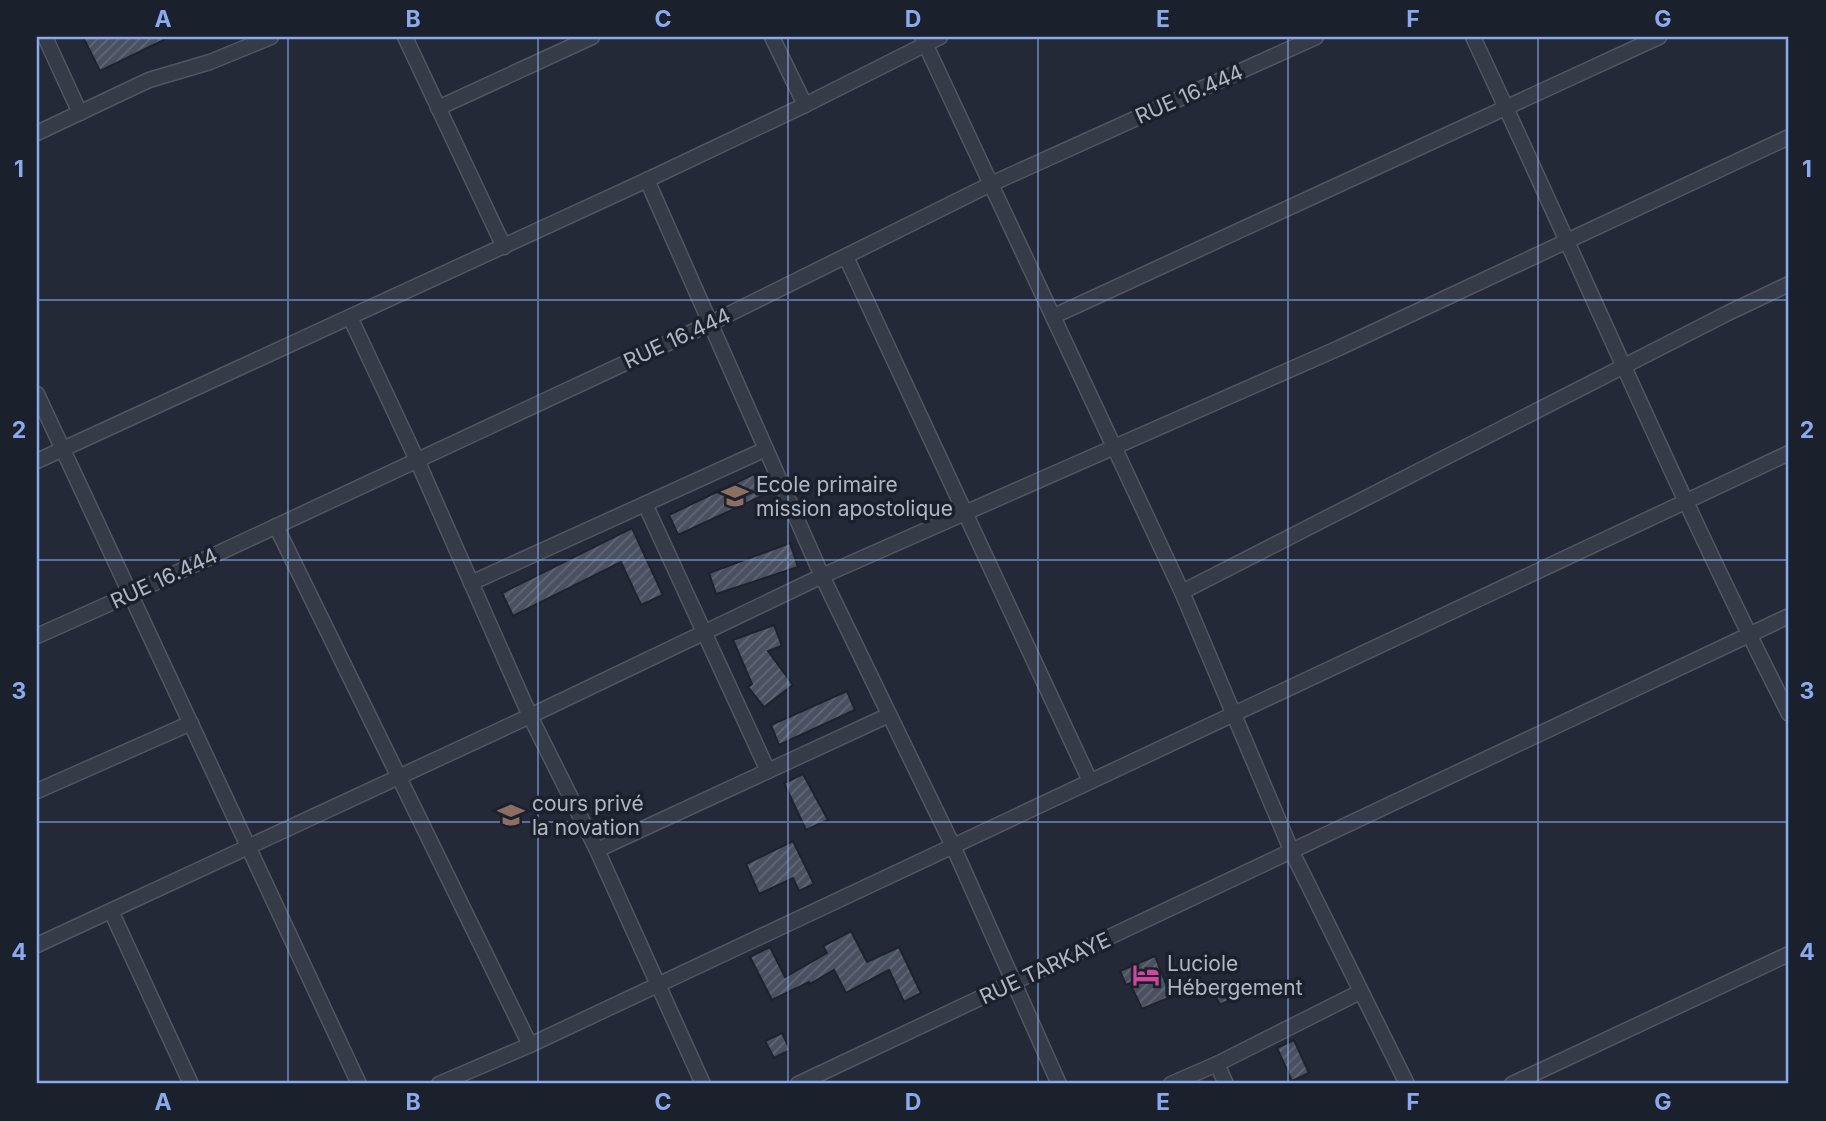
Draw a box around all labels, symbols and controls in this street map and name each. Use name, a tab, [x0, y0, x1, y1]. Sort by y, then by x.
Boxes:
text: A	[154, 5, 172, 33]
text: B	[405, 5, 421, 33]
text: C	[654, 5, 672, 33]
text: D	[905, 5, 921, 33]
text: E	[1156, 5, 1170, 33]
text: F	[1406, 5, 1420, 33]
text: G	[1654, 5, 1672, 33]
street label: RUE 16.444	[1131, 59, 1247, 129]
text: 1	[14, 155, 24, 183]
text: 1	[1802, 155, 1812, 183]
street label: RUE 16.444	[619, 302, 735, 374]
text: 2	[12, 416, 26, 444]
text: 2	[1800, 416, 1814, 444]
place label: Ecole primaire mission apostolique	[756, 472, 953, 521]
school or university icon: Ecole primaire mission apostolique	[720, 481, 750, 511]
street label: RUE 16.444	[106, 542, 222, 614]
text: 3	[12, 677, 26, 705]
text: 3	[1800, 677, 1814, 705]
place label: cours privé la novation	[532, 791, 644, 840]
school or university icon: cours privé la novation	[496, 800, 526, 830]
street label: RUE TARKAYE	[976, 927, 1114, 1009]
text: 4	[11, 938, 27, 966]
text: 4	[1799, 938, 1815, 966]
place label: Luciole Hébergement	[1167, 951, 1303, 1000]
hotel icon: Luciole Hébergement	[1131, 960, 1161, 990]
text: A	[154, 1088, 172, 1116]
text: B	[405, 1088, 421, 1116]
text: C	[654, 1088, 672, 1116]
text: D	[905, 1088, 921, 1116]
text: E	[1156, 1088, 1170, 1116]
text: F	[1406, 1088, 1420, 1116]
text: G	[1654, 1088, 1672, 1116]

